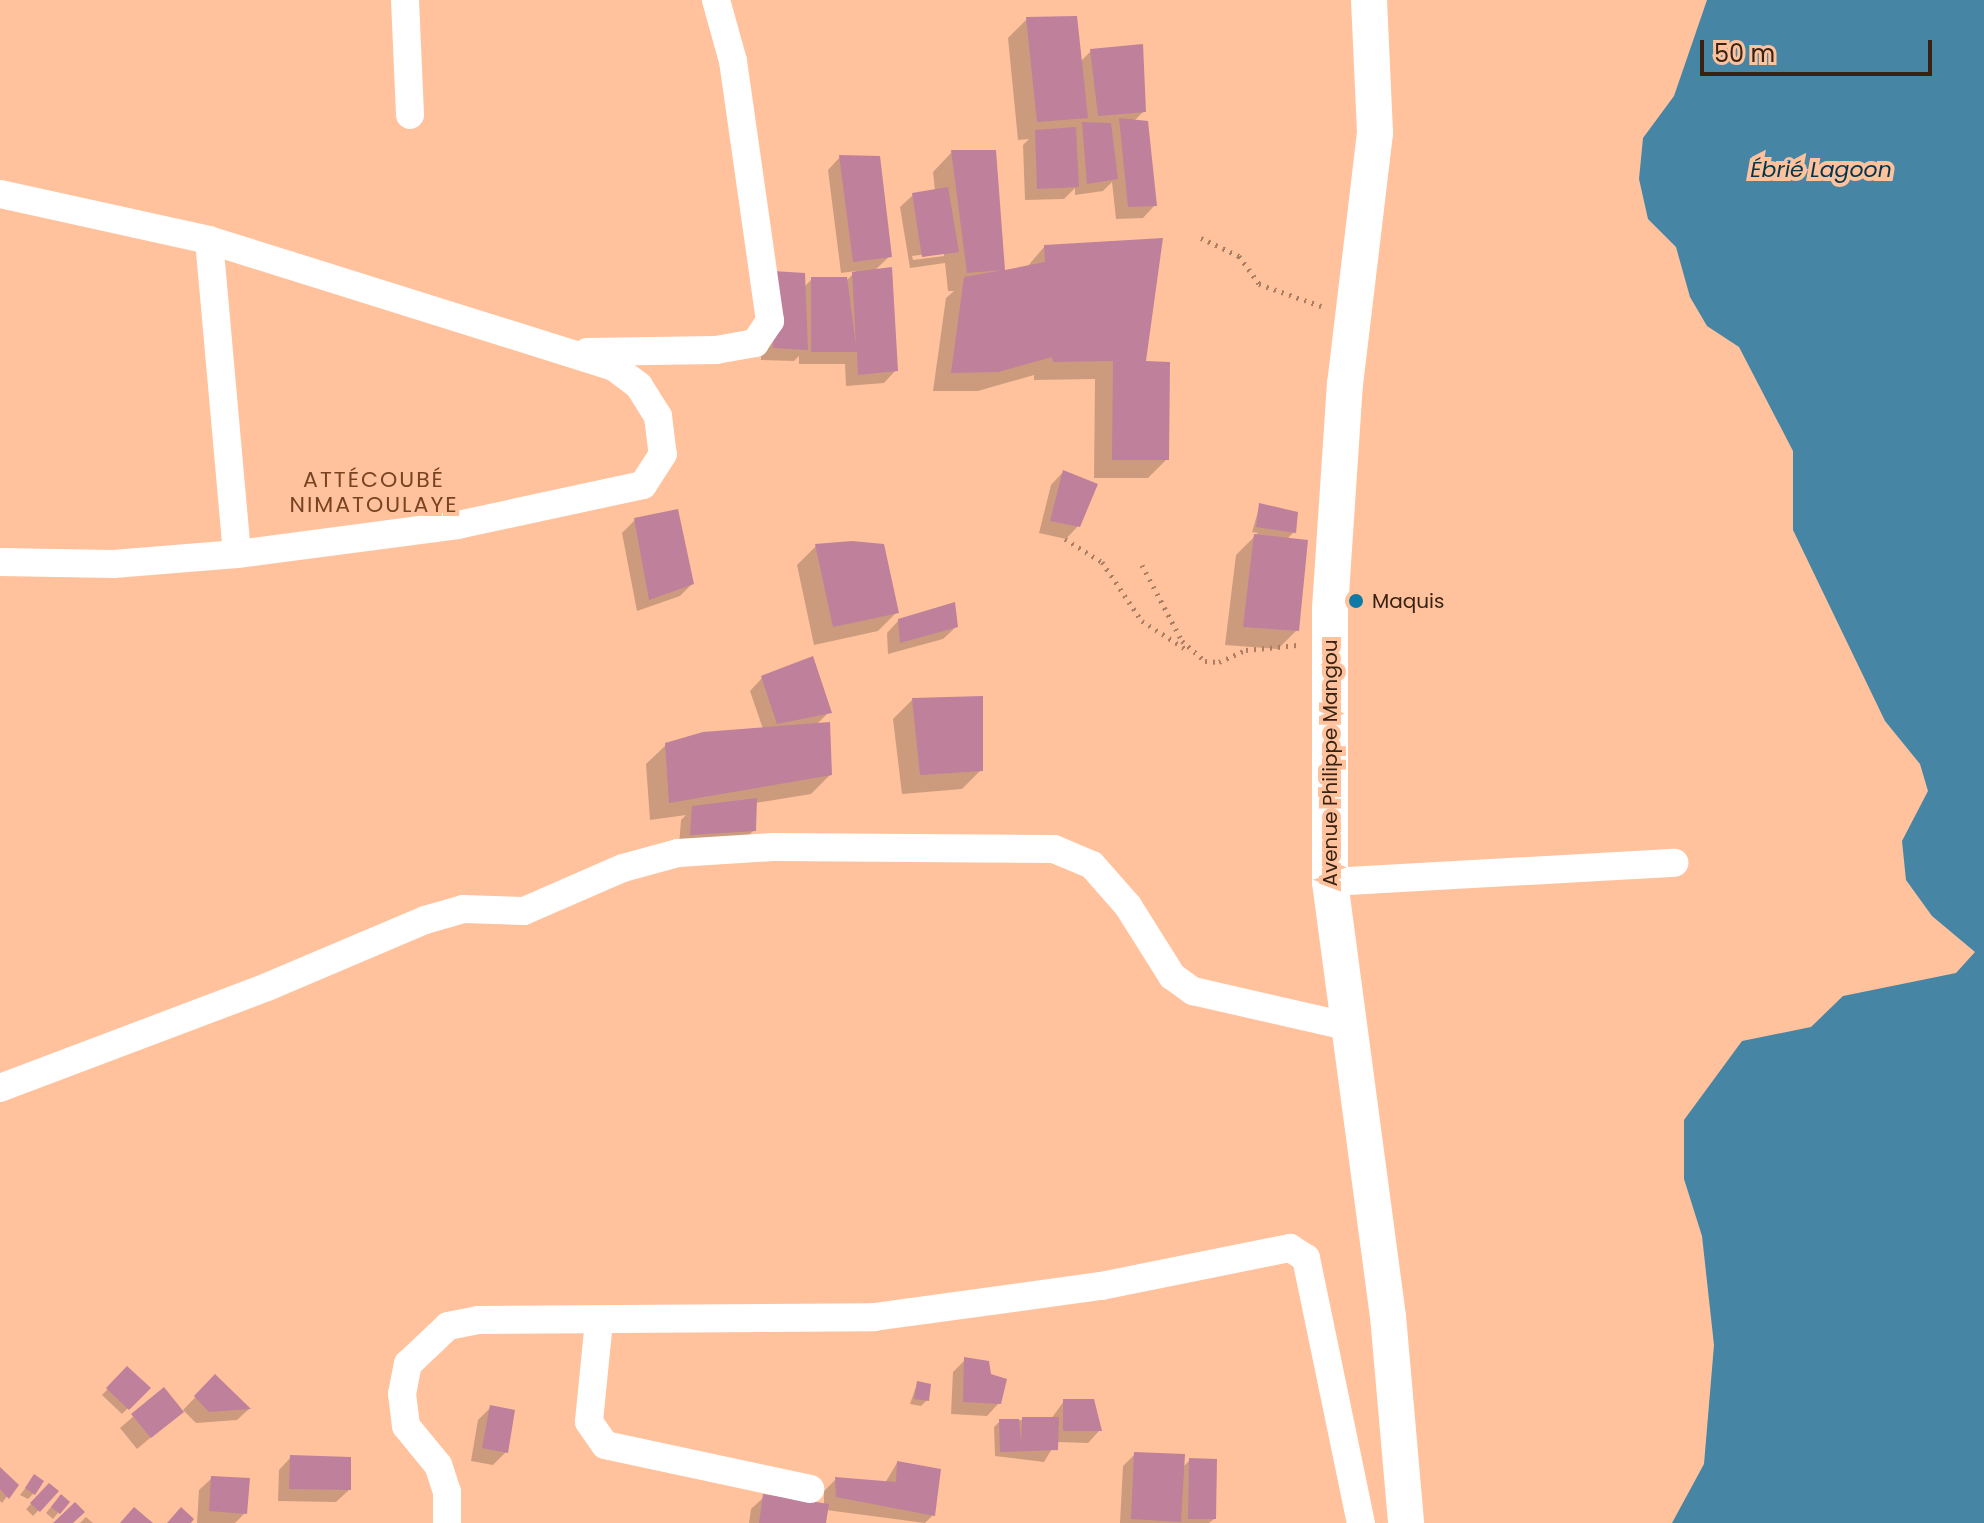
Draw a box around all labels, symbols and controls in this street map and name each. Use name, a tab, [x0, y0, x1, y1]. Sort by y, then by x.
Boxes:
scale bar	[1704, 24, 1936, 74]
text: 50 m	[1714, 37, 1775, 70]
water label: Ébrié Lagoon	[1750, 157, 1892, 183]
district label: ATTÉCOUBÉ NIMATOULAYE	[289, 466, 459, 518]
place label: Maquis	[1372, 589, 1444, 613]
marker: Maquis	[1347, 592, 1365, 610]
street label: Avenue Philippe Mangou	[1318, 639, 1342, 887]

